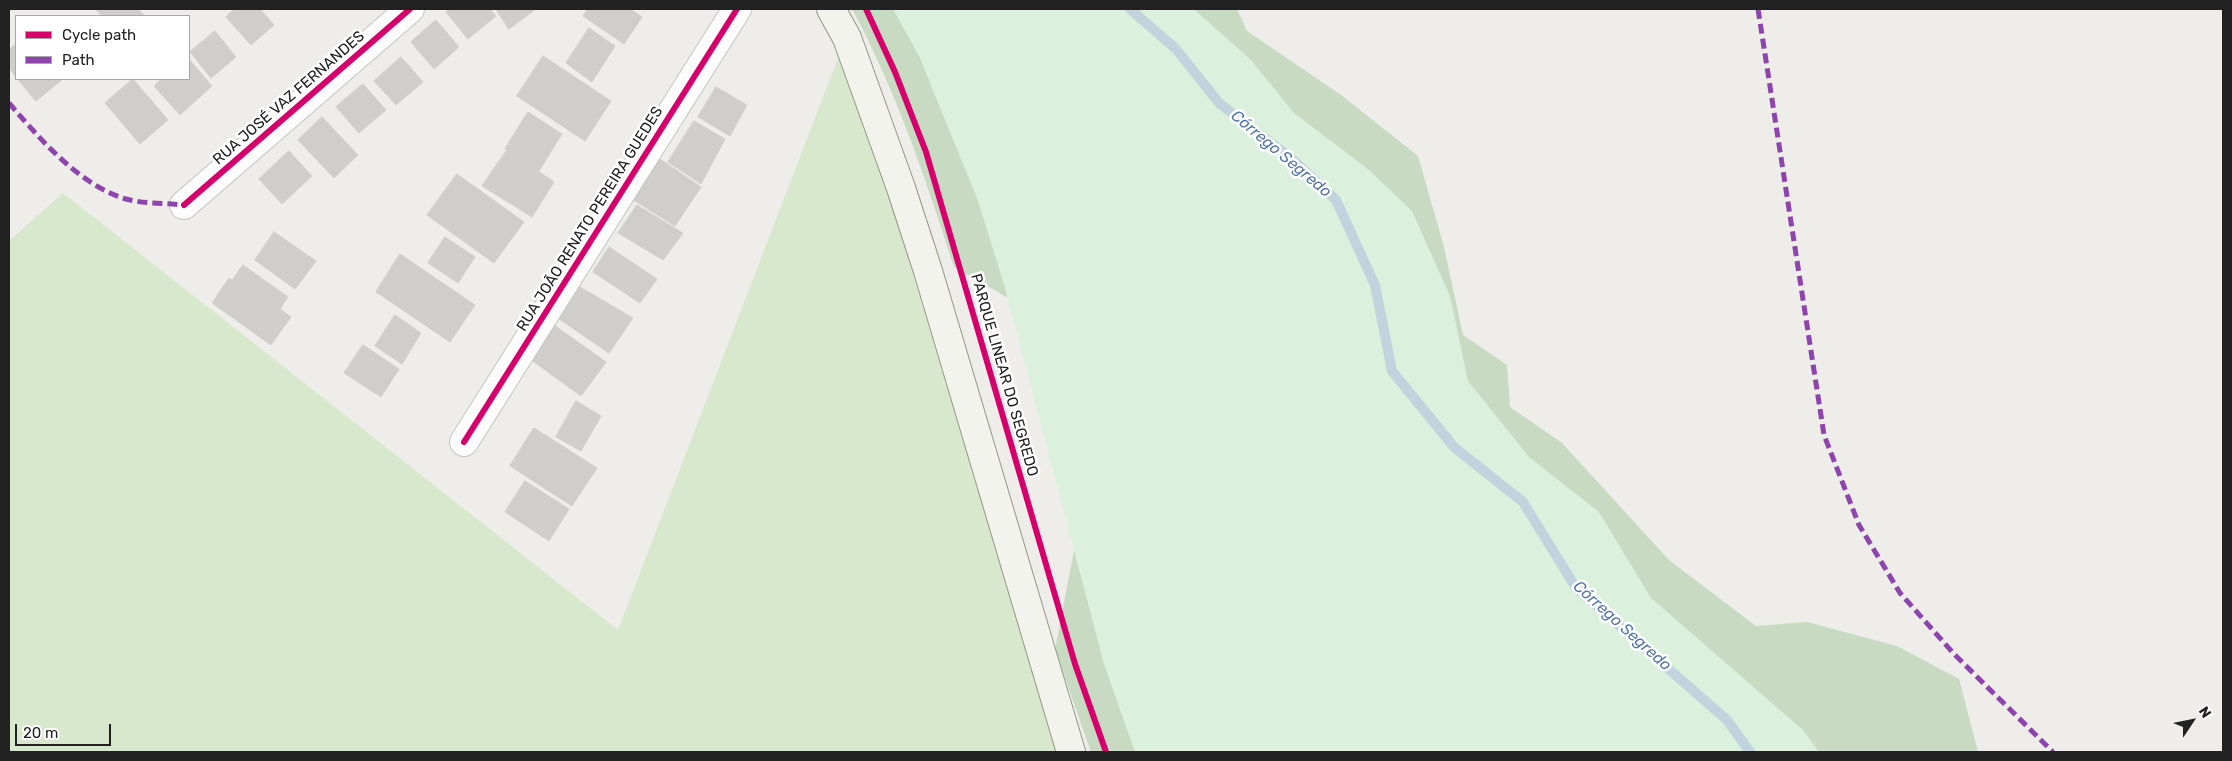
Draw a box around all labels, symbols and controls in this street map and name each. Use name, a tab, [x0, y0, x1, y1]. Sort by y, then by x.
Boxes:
legend	[15, 15, 190, 80]
text: Cycle path	[62, 26, 136, 44]
street label: RUA JOSÉ VAZ FERNANDES	[210, 27, 368, 169]
text: Path	[62, 51, 95, 69]
street label: RUA JOÃO RENATO PEREIRA GUEDES	[513, 103, 667, 335]
water label: Córrego Segredo	[1227, 106, 1335, 202]
street label: PARQUE LINEAR DO SEGREDO	[966, 272, 1042, 478]
water label: Córrego Segredo	[1569, 577, 1675, 675]
north arrow	[2167, 696, 2217, 746]
text: N	[2195, 703, 2215, 721]
scale bar	[18, 714, 114, 746]
text: 20 m	[23, 724, 58, 742]

